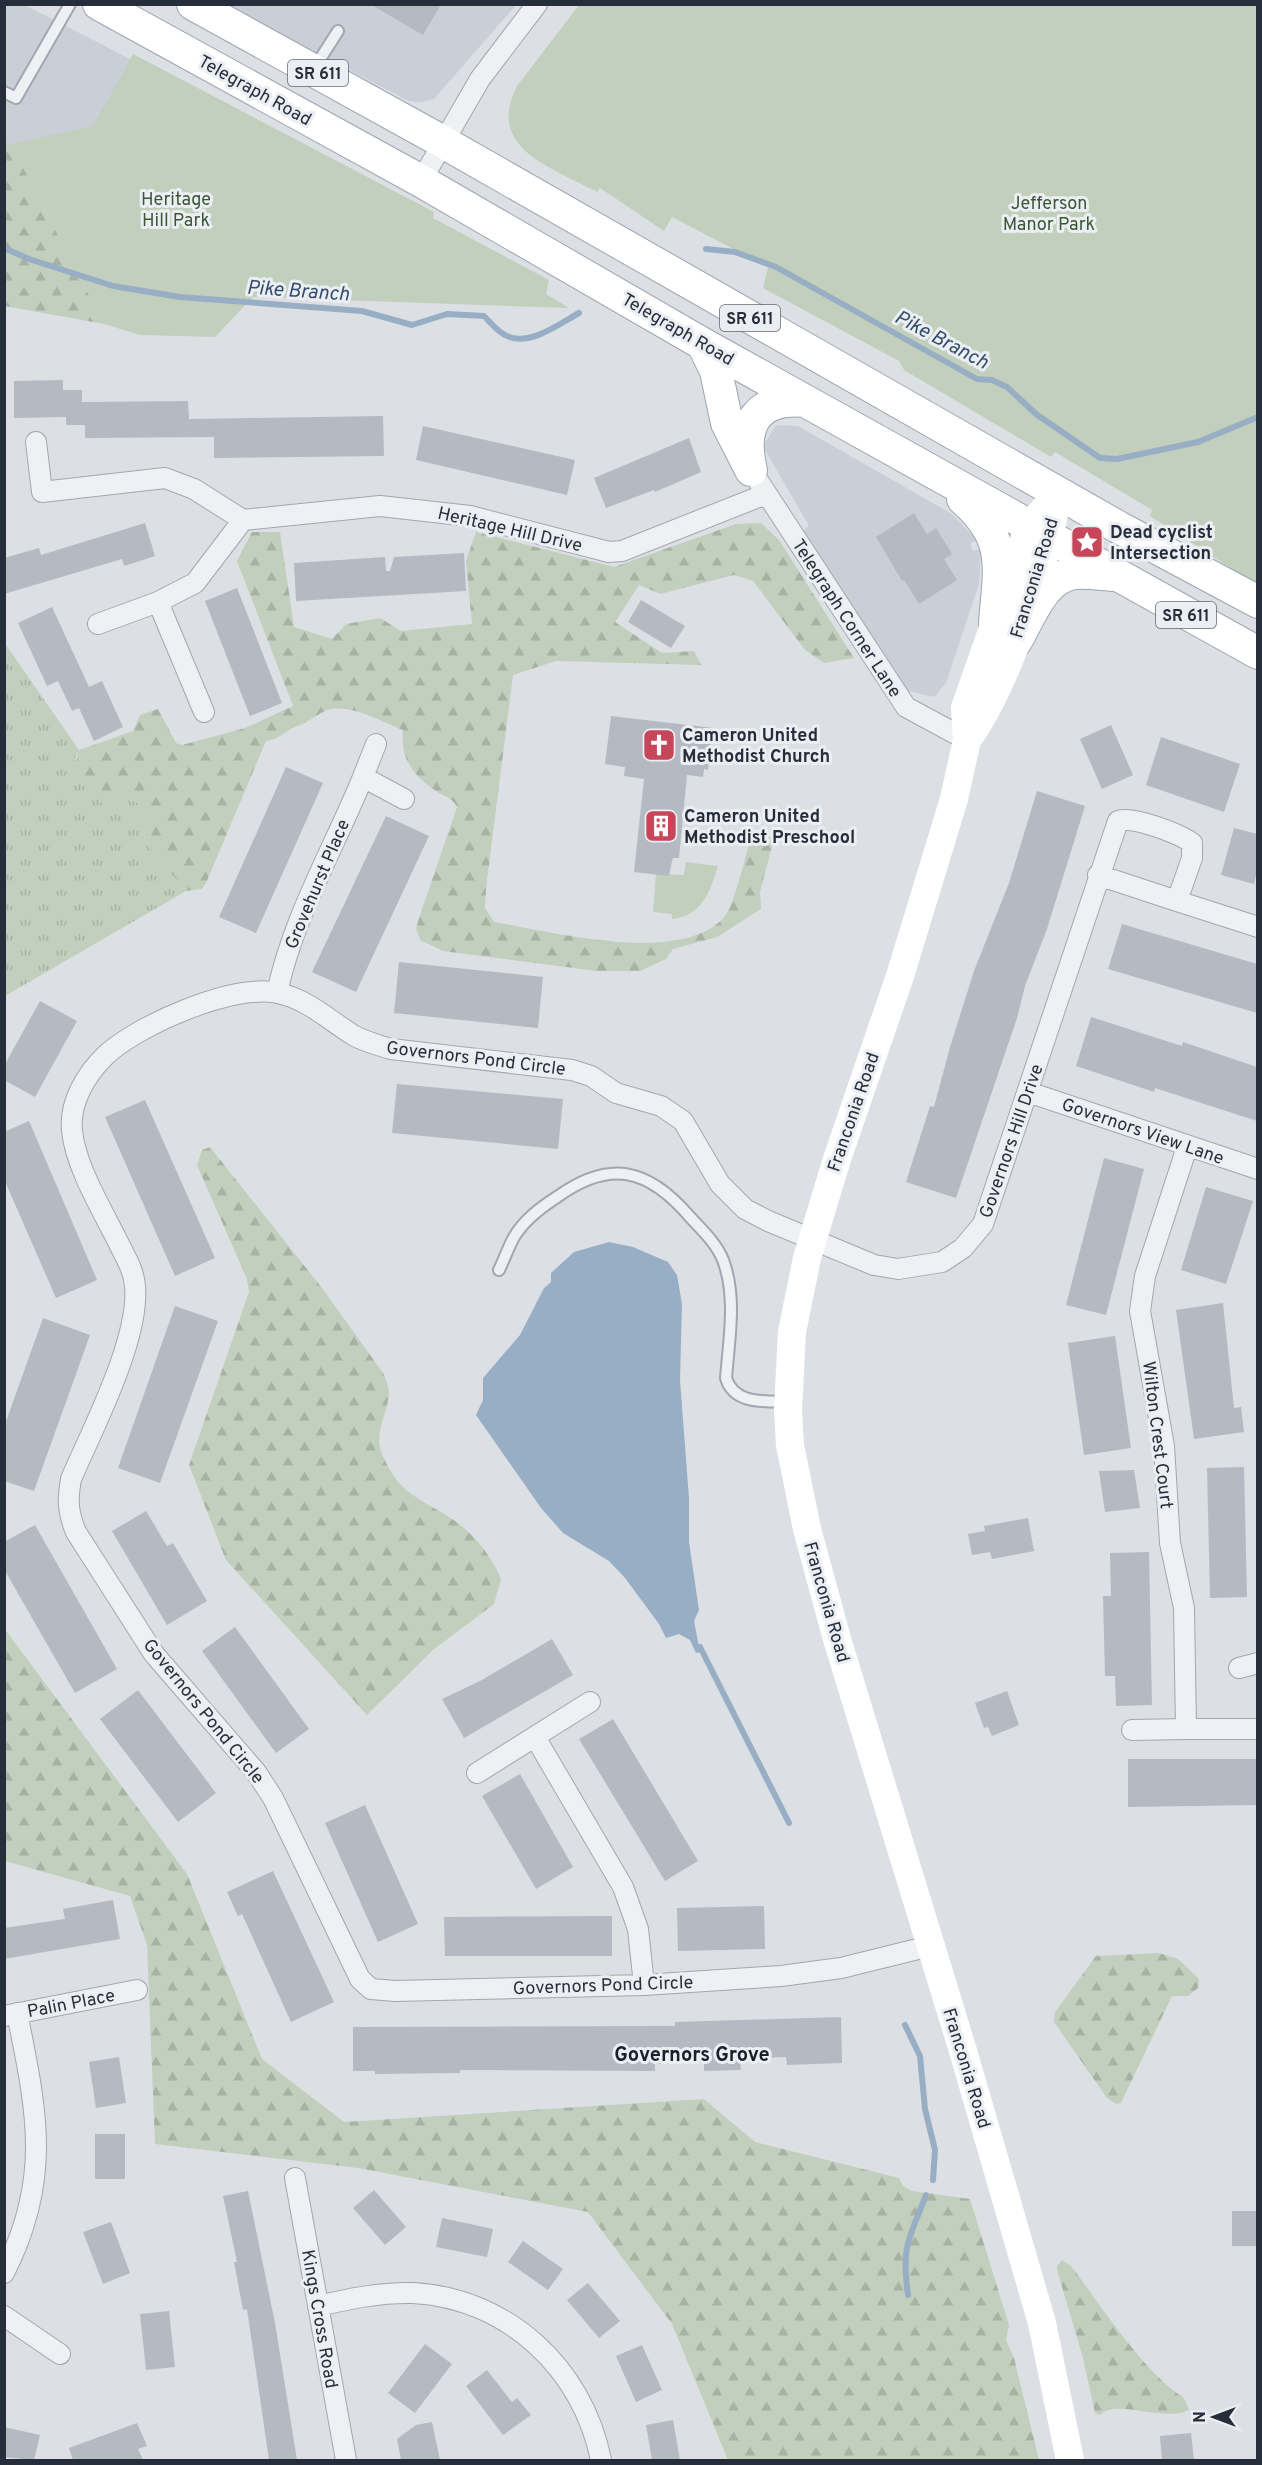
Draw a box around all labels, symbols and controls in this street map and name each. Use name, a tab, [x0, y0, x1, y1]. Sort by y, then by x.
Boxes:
street label: Telegraph Road	[194, 51, 315, 132]
road number: SR 611	[288, 60, 348, 86]
park label: Heritage Hill Park	[141, 189, 211, 233]
park label: Jefferson Manor Park	[1003, 193, 1095, 237]
water label: Pike Branch	[246, 275, 350, 309]
street label: Telegraph Road	[617, 289, 738, 372]
road number: SR 611	[720, 305, 780, 331]
water label: Pike Branch	[890, 305, 993, 376]
street label: Heritage Hill Drive	[435, 503, 584, 558]
street label: Franconia Road	[1006, 515, 1065, 641]
place label: Dead cyclist Intersection	[1110, 522, 1213, 566]
place icon: Dead cyclist Intersection	[1069, 524, 1105, 560]
street label: Telegraph Corner Lane	[786, 535, 906, 702]
road number: SR 611	[1156, 602, 1216, 628]
place label: Cameron United Methodist Church	[682, 725, 830, 769]
church icon: Cameron United Methodist Church	[641, 727, 677, 763]
place label: Cameron United Methodist Preschool	[684, 806, 855, 850]
building icon: Cameron United Methodist Preschool	[643, 808, 679, 844]
street label: Grovehurst Place	[281, 816, 356, 953]
street label: Governors Pond Circle	[385, 1037, 567, 1082]
street label: Franconia Road	[823, 1050, 886, 1175]
street label: Governors Hill Drive	[975, 1061, 1050, 1222]
street label: Governors View Lane	[1058, 1094, 1227, 1171]
street label: Wilton Crest Court	[1136, 1360, 1177, 1510]
street label: Franconia Road	[797, 1539, 854, 1666]
street label: Governors Pond Circle	[137, 1635, 269, 1789]
street label: Governors Pond Circle	[513, 1972, 694, 2001]
street label: Palin Place	[26, 1985, 117, 2024]
street label: Franconia Road	[936, 2005, 995, 2131]
district label: Governors Grove	[614, 2043, 770, 2069]
street label: Kings Cross Road	[295, 2248, 342, 2390]
north arrow	[1184, 2387, 1244, 2447]
text: N	[1191, 2411, 1211, 2423]

